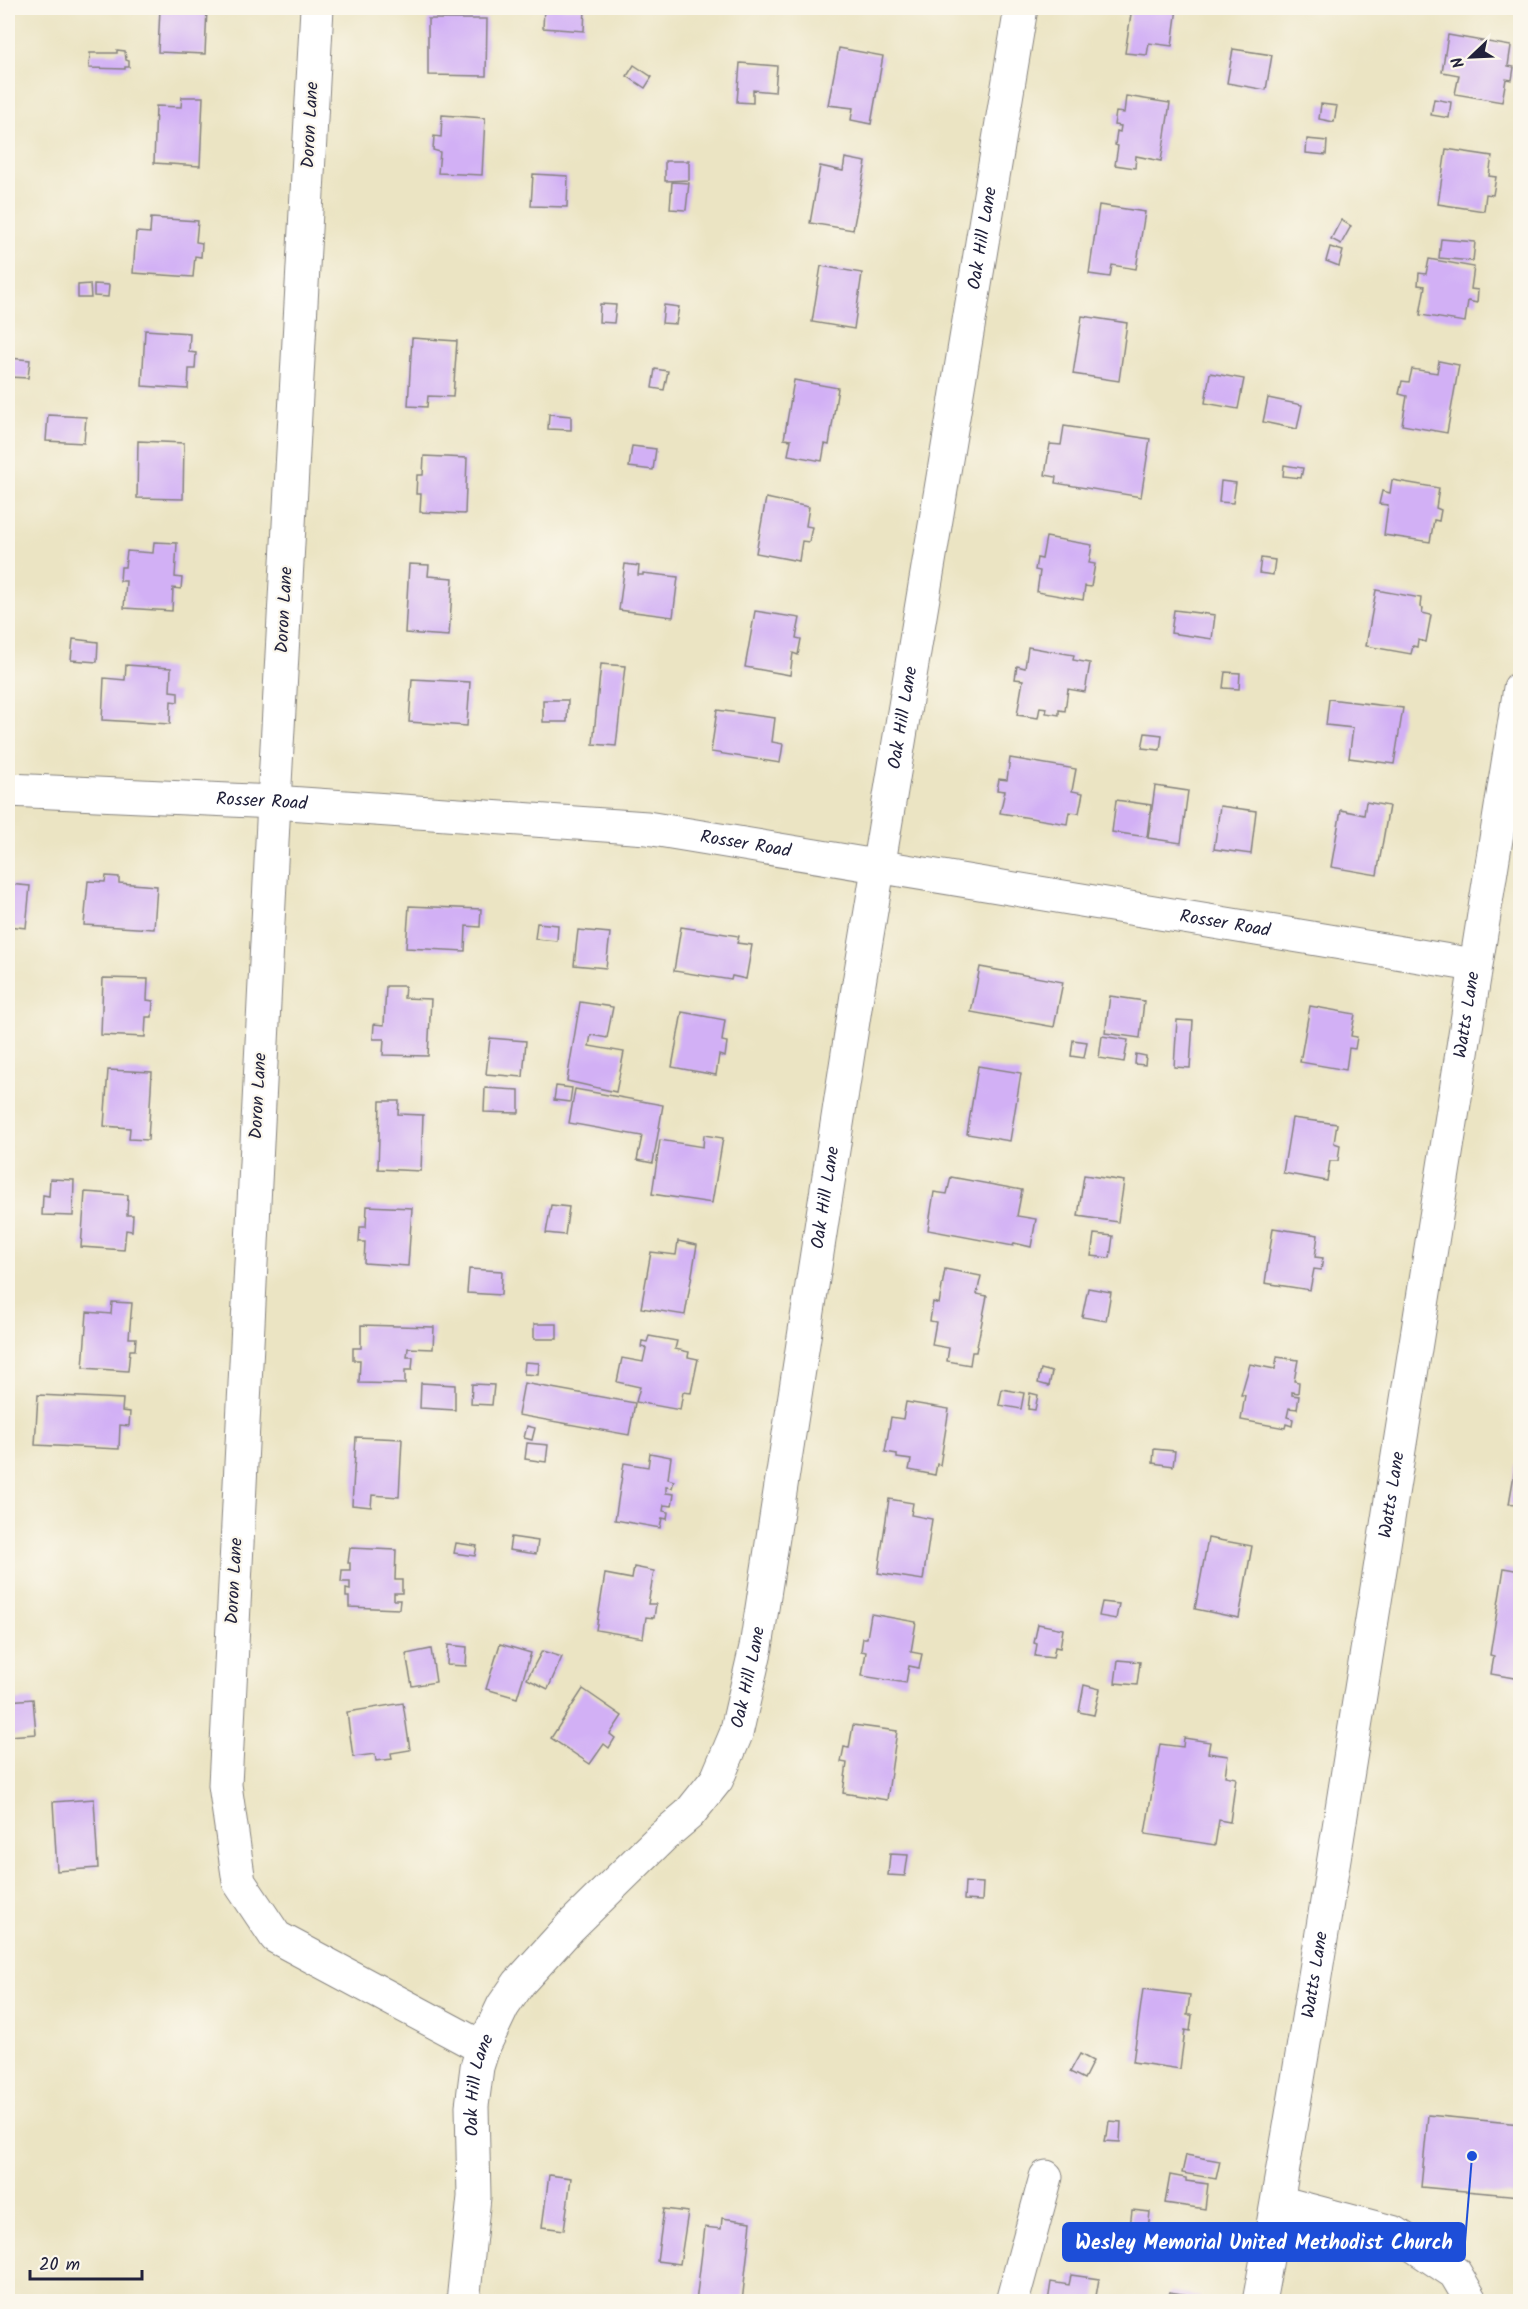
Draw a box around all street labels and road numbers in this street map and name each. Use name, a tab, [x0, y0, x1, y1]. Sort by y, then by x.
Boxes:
street label: Doron Lane	[294, 81, 328, 169]
street label: Oak Hill Lane	[960, 185, 1006, 292]
street label: Doron Lane	[268, 566, 302, 654]
street label: Oak Hill Lane	[880, 664, 926, 771]
street label: Rosser Road	[215, 785, 309, 819]
street label: Rosser Road	[698, 823, 794, 866]
street label: Rosser Road	[1177, 902, 1273, 946]
street label: Watts Lane	[1446, 969, 1488, 1060]
street label: Doron Lane	[242, 1052, 276, 1140]
street label: Oak Hill Lane	[803, 1144, 848, 1251]
street label: Watts Lane	[1371, 1450, 1413, 1540]
street label: Doron Lane	[218, 1537, 252, 1625]
street label: Oak Hill Lane	[723, 1624, 773, 1731]
street label: Watts Lane	[1294, 1929, 1337, 2020]
street label: Oak Hill Lane	[457, 2029, 502, 2137]

